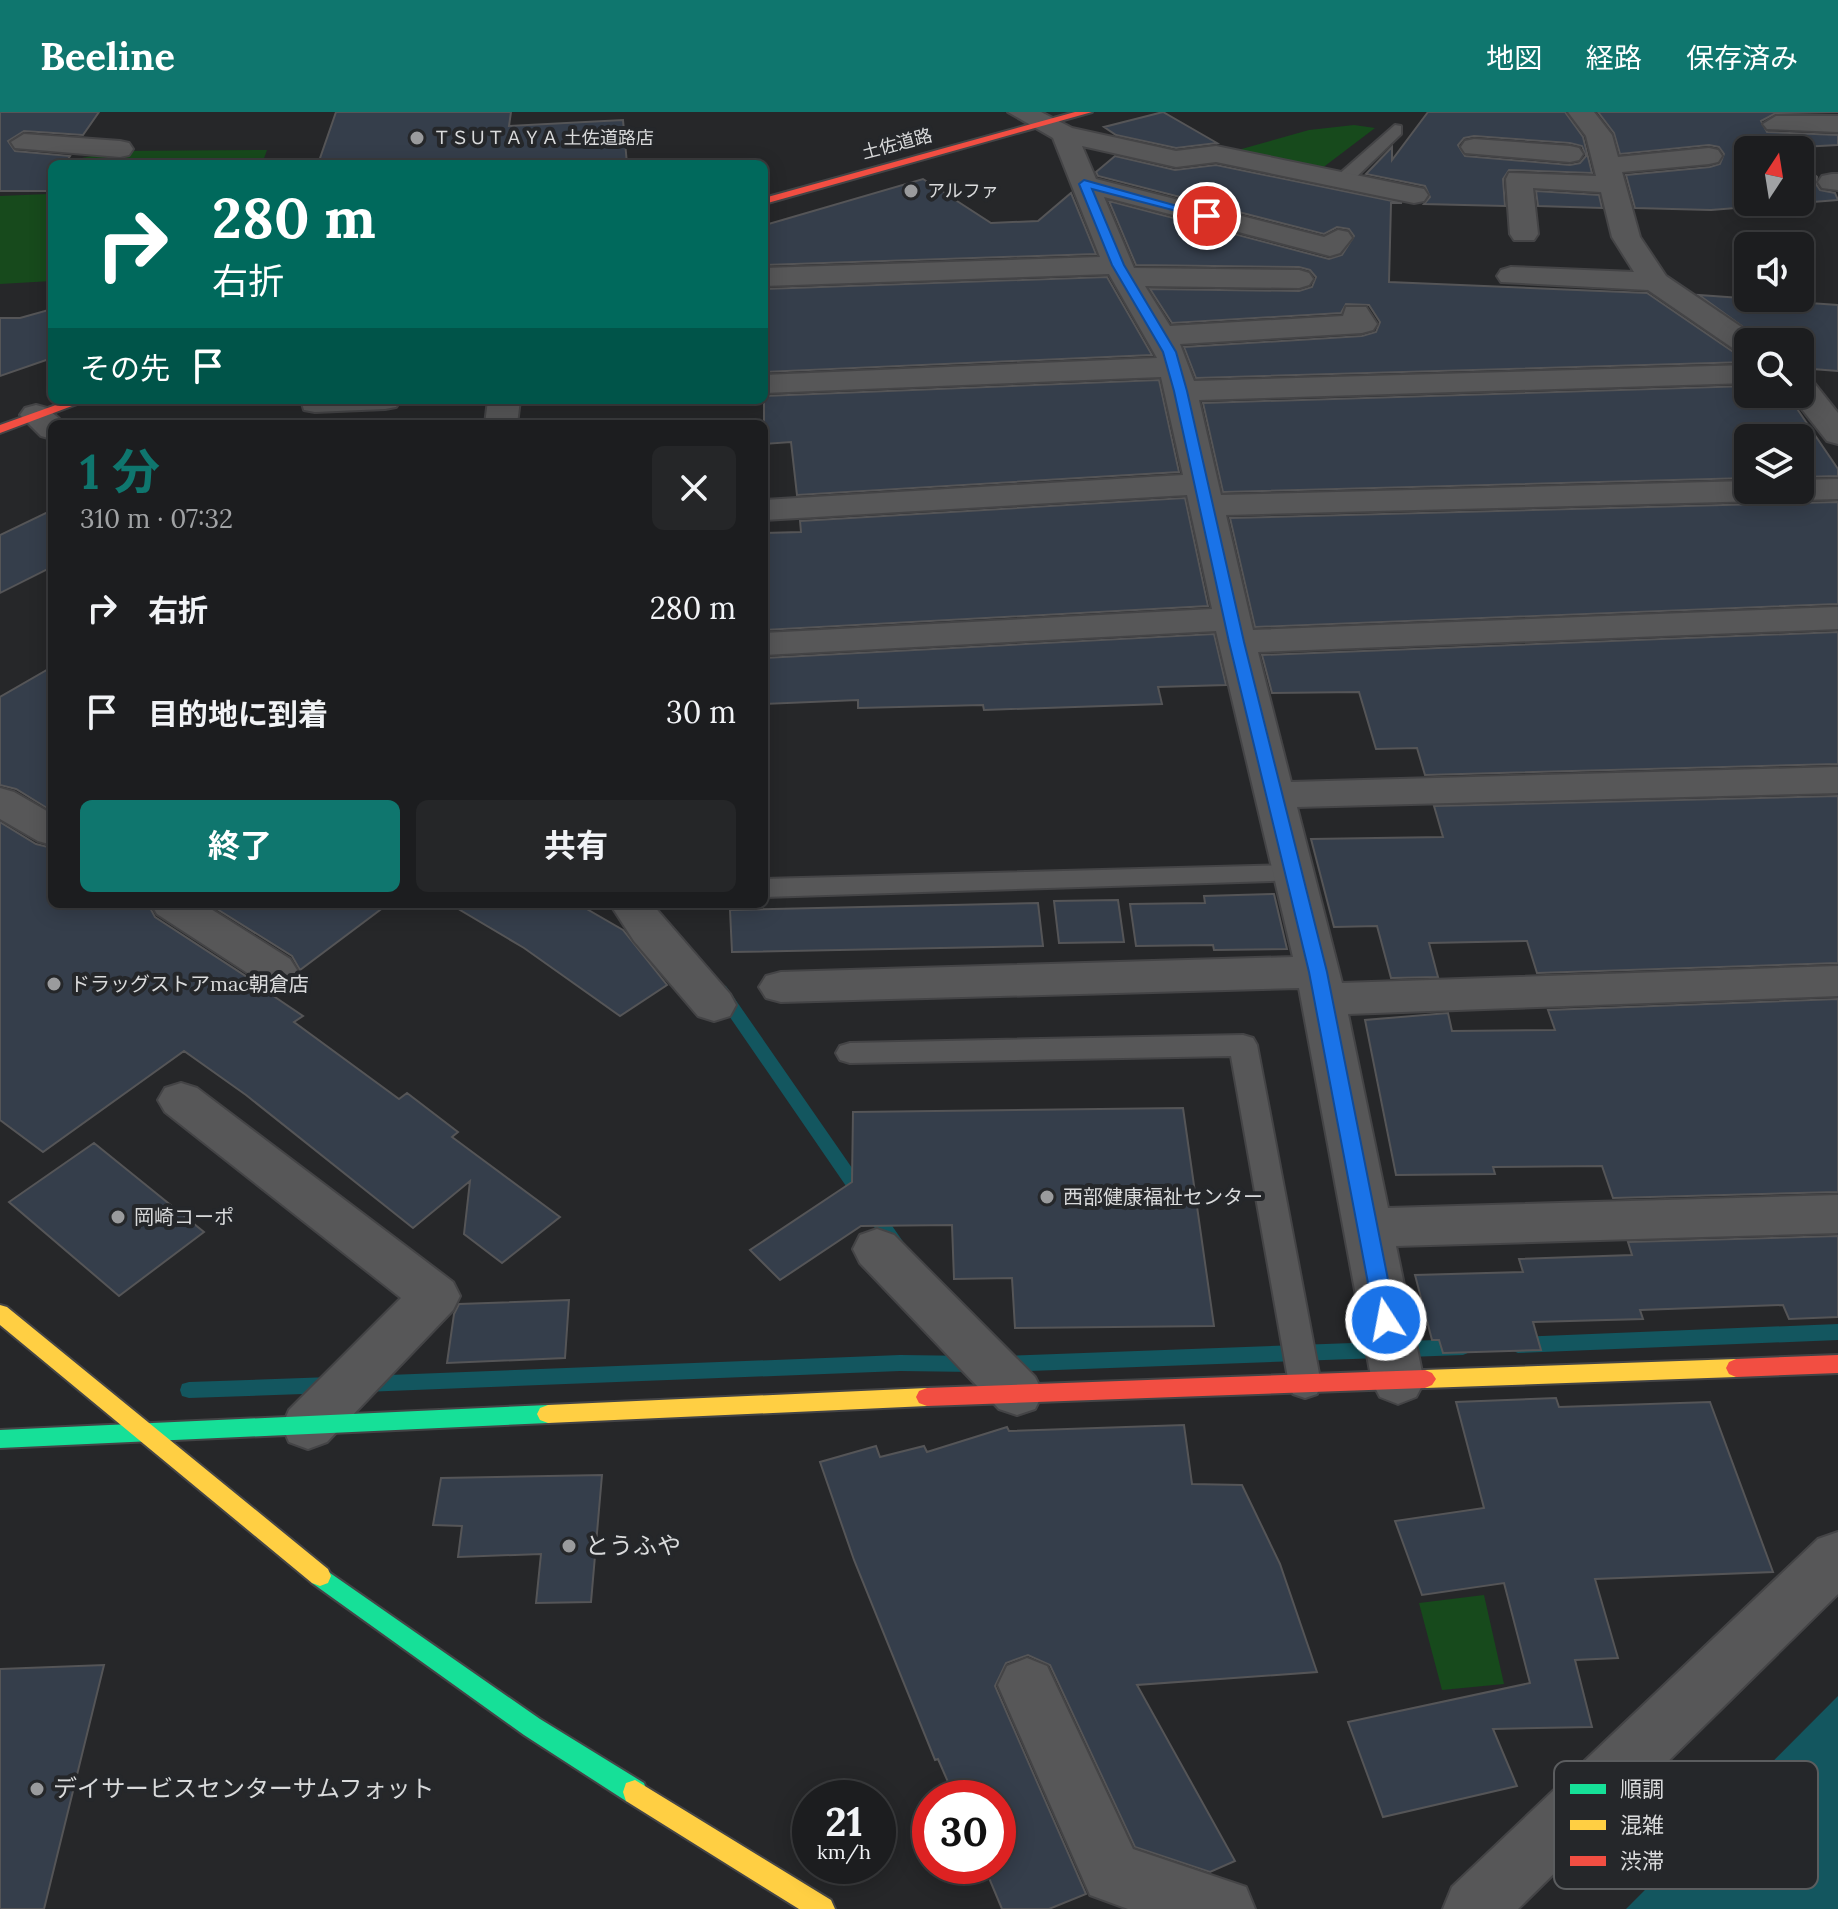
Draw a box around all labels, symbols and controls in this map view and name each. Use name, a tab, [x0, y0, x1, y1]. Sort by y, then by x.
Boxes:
text: Beeline	[40, 32, 175, 80]
text: 地図	[1486, 40, 1542, 76]
text: 経路	[1586, 40, 1642, 76]
text: 保存済み	[1686, 40, 1798, 76]
street label: 土佐道路	[859, 123, 935, 164]
place label: ＴＳＵＴＡＹＡ 土佐道路店	[433, 126, 654, 149]
marker: ＴＳＵＴＡＹＡ 土佐道路店	[408, 129, 426, 147]
north arrow	[1734, 136, 1814, 216]
map controls	[1734, 136, 1814, 504]
place label: アルファ	[927, 179, 999, 202]
text: 280 m	[212, 182, 376, 253]
marker: アルファ	[902, 182, 920, 200]
pin	[1173, 182, 1241, 250]
icon: right	[80, 192, 184, 296]
icon: arrive	[1185, 194, 1229, 238]
button: sound	[1734, 232, 1814, 312]
text: 右折	[212, 258, 284, 304]
button: search	[1734, 328, 1814, 408]
icon: arrive	[186, 344, 230, 388]
text: その先	[80, 349, 170, 387]
button: layers	[1734, 424, 1814, 504]
text: 1 分	[80, 441, 160, 502]
button: close	[652, 446, 736, 530]
text: 310 m · 07:32	[80, 502, 233, 535]
icon: right	[80, 586, 124, 630]
text: 280 m	[650, 589, 736, 627]
text: 右折	[148, 591, 208, 629]
icon: arrive	[80, 690, 124, 734]
text: 30 m	[666, 693, 736, 731]
text: 目的地に到着	[148, 695, 328, 733]
button: 終了	[80, 800, 400, 892]
button: 共有	[416, 800, 736, 892]
place label: ドラッグストアmac朝倉店	[70, 971, 309, 996]
marker: ドラッグストアmac朝倉店	[45, 975, 63, 993]
place label: 西部健康福祉センター	[1063, 1184, 1263, 1209]
marker: 西部健康福祉センター	[1038, 1188, 1056, 1206]
place label: 岡崎コーポ	[134, 1204, 234, 1229]
marker: 岡崎コーポ	[109, 1208, 127, 1226]
position arrow	[1344, 1278, 1428, 1362]
place label: とうふや	[585, 1530, 681, 1561]
marker: とうふや	[560, 1537, 578, 1555]
legend	[1554, 1761, 1818, 1889]
place label: デイサービスセンターサムフォット	[53, 1773, 435, 1804]
text: 順調	[1620, 1775, 1664, 1803]
marker: デイサービスセンターサムフォット	[28, 1780, 46, 1798]
speed limit sign: 30	[912, 1780, 1016, 1884]
text: 21	[825, 1796, 863, 1847]
text: 混雑	[1620, 1811, 1664, 1839]
text: km/h	[817, 1839, 871, 1864]
text: 渋滞	[1620, 1847, 1664, 1875]

